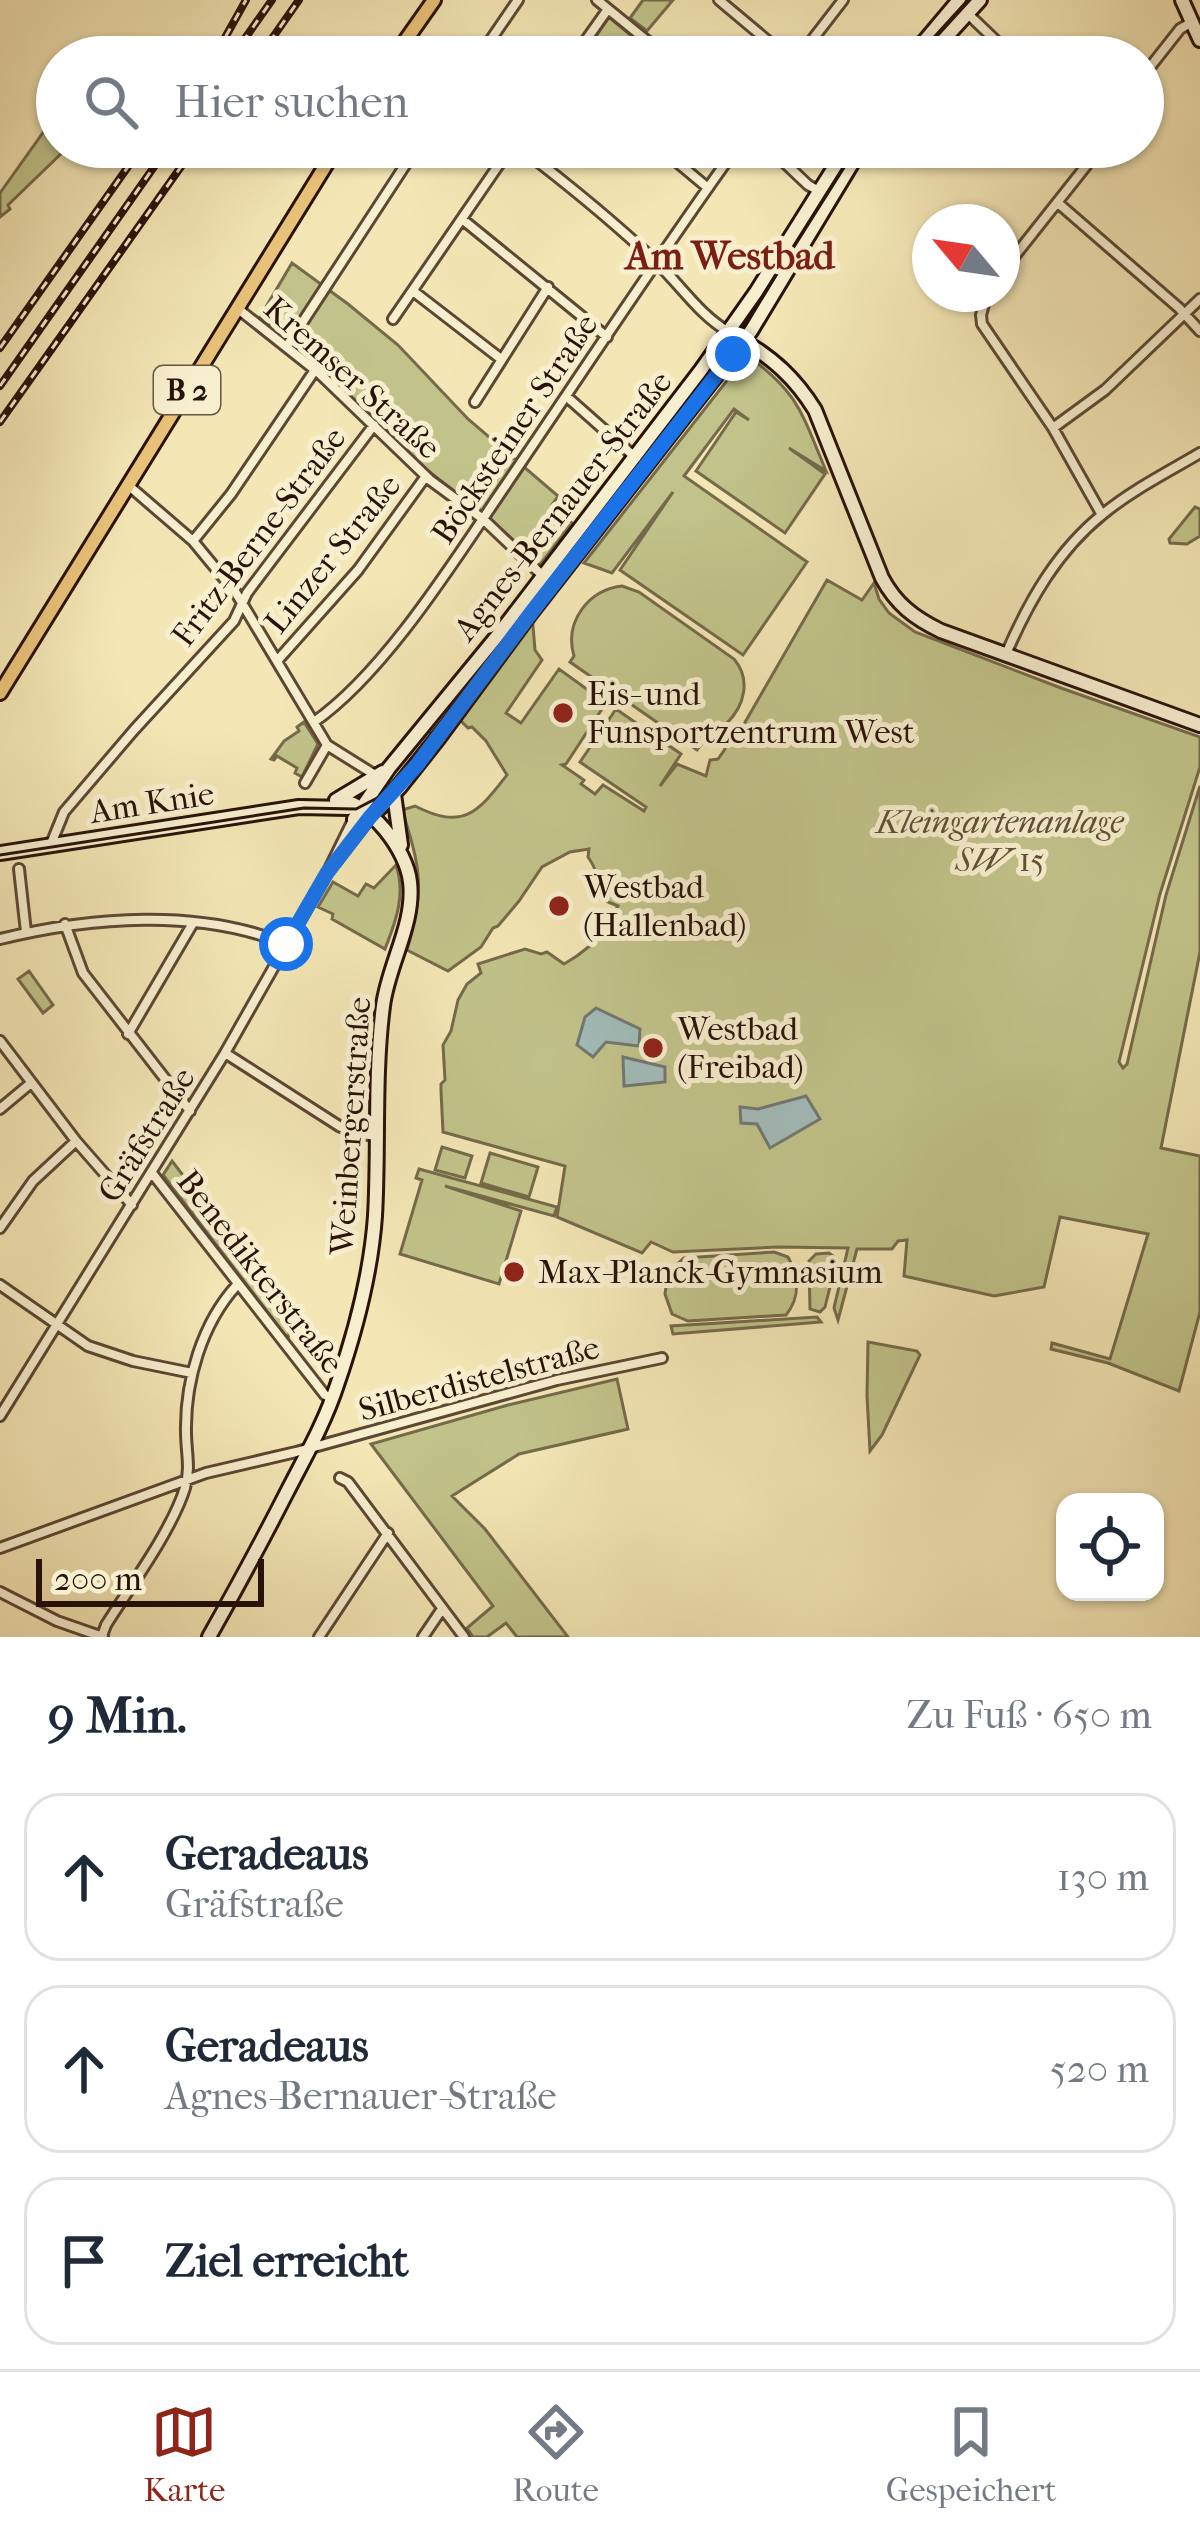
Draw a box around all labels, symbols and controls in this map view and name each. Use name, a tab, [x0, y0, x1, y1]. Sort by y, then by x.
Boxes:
search box	[36, 36, 1164, 168]
icon: search	[78, 69, 144, 135]
text: Hier suchen	[174, 76, 409, 129]
north arrow	[912, 204, 1020, 312]
district label: Am Westbad	[623, 233, 836, 279]
street label: Kremser Straße	[256, 289, 448, 467]
street label: Böcksteiner Straße	[424, 307, 606, 551]
route end	[706, 327, 760, 381]
street label: Agnes-Bernauer-Straße	[444, 363, 680, 650]
road number: B 2	[154, 366, 220, 414]
street label: Fritz-Berne-Straße	[164, 420, 354, 654]
street label: Linzer Straße	[257, 467, 409, 641]
place label: Eis- und Funsportzentrum West	[587, 675, 915, 752]
marker: Eis- und Funsportzentrum West	[550, 700, 576, 726]
street label: Am Knie	[85, 774, 217, 832]
park label: Kleingartenanlage SW 15	[874, 803, 1125, 880]
place label: Westbad (Hallenbad)	[582, 868, 747, 945]
marker: Westbad (Hallenbad)	[546, 893, 572, 919]
route start	[259, 917, 313, 971]
street label: Weinbergerstraße	[322, 996, 379, 1257]
place label: Westbad (Freibad)	[676, 1010, 804, 1087]
marker: Westbad (Freibad)	[640, 1035, 666, 1061]
street label: Gräfstraße	[90, 1061, 204, 1209]
street label: Benedikterstraße	[168, 1162, 352, 1382]
place label: Max-Planck-Gymnasium	[538, 1253, 883, 1292]
marker: Max-Planck-Gymnasium	[501, 1259, 527, 1285]
street label: Silberdistelstraße	[354, 1328, 604, 1430]
map controls	[1056, 1493, 1164, 1601]
button: locate	[1056, 1493, 1164, 1601]
scale bar	[36, 1553, 264, 1606]
text: 200 m	[54, 1560, 142, 1599]
text: 9 Min.	[48, 1685, 187, 1745]
text: Zu Fuß · 650 m	[906, 1692, 1152, 1738]
text: Geradeaus	[165, 1828, 369, 1881]
icon: ahead	[51, 1844, 117, 1910]
text: 130 m	[1057, 1854, 1149, 1900]
text: Gräfstraße	[165, 1881, 344, 1927]
text: Geradeaus	[165, 2020, 369, 2073]
icon: ahead	[51, 2036, 117, 2102]
text: 520 m	[1050, 2046, 1149, 2092]
text: Agnes-Bernauer-Straße	[165, 2073, 557, 2119]
icon: arrive	[51, 2228, 117, 2294]
text: Ziel erreicht	[165, 2235, 409, 2288]
tab: Karte	[143, 2399, 225, 2510]
tab: Route	[512, 2399, 599, 2510]
tab: Gespeichert	[886, 2399, 1057, 2510]

